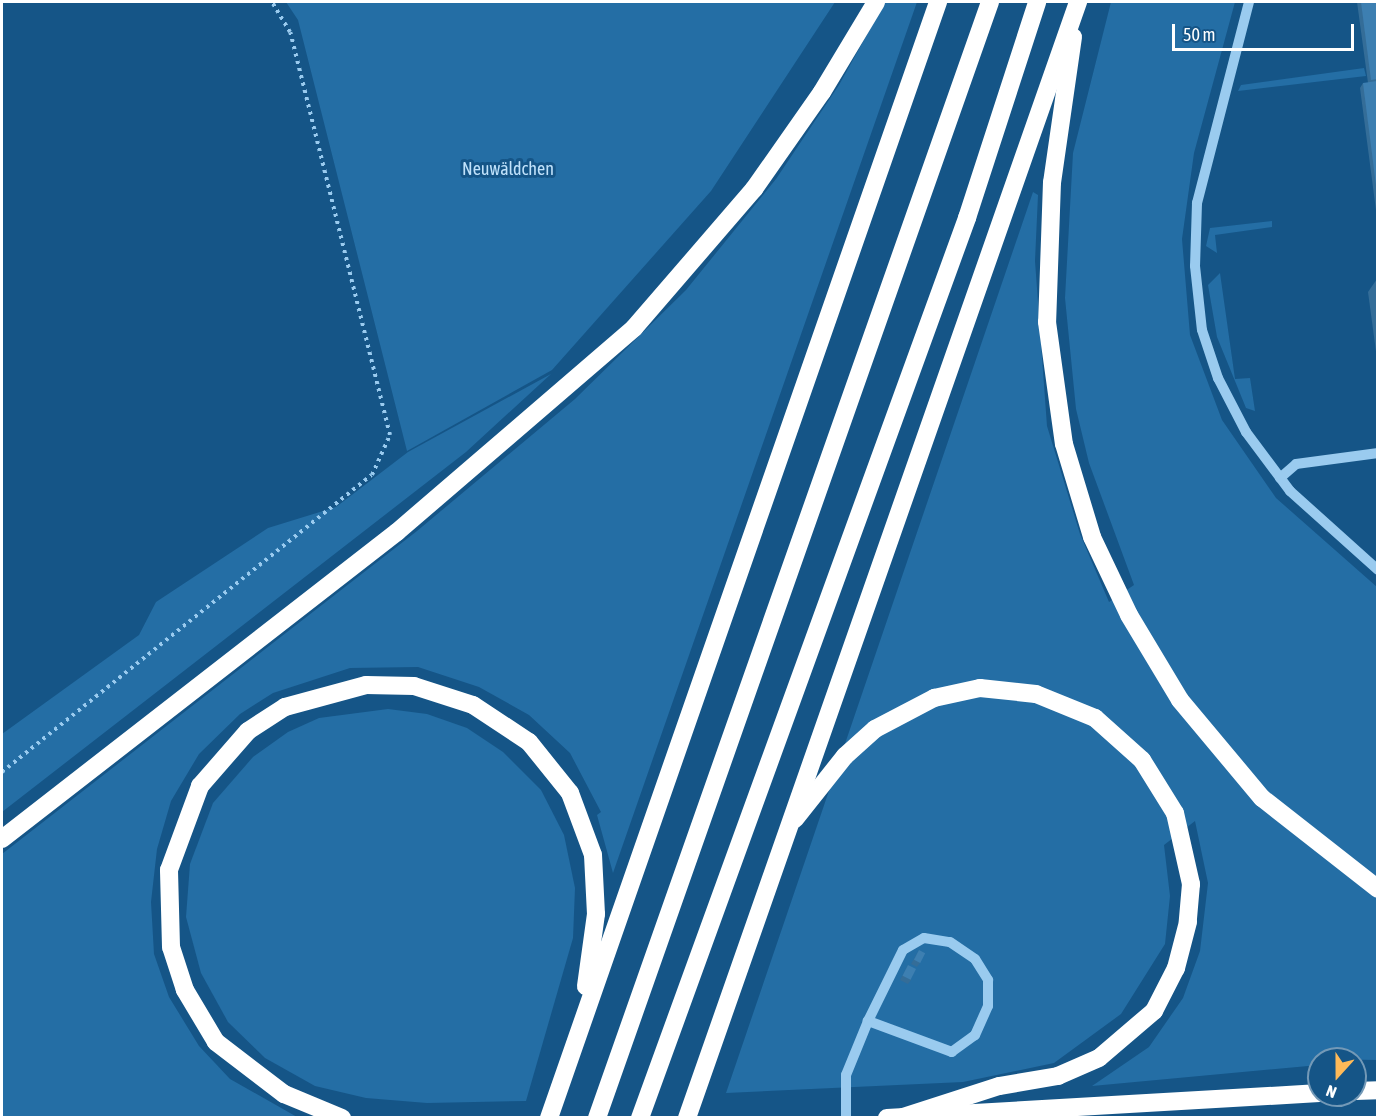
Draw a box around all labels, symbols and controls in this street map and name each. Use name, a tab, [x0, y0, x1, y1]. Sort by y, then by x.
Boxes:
scale bar	[1175, 12, 1356, 50]
text: 50 m	[1183, 24, 1215, 45]
park label: Neuwäldchen	[462, 158, 554, 180]
north arrow	[1307, 1047, 1367, 1107]
text: N	[1324, 1082, 1339, 1102]

